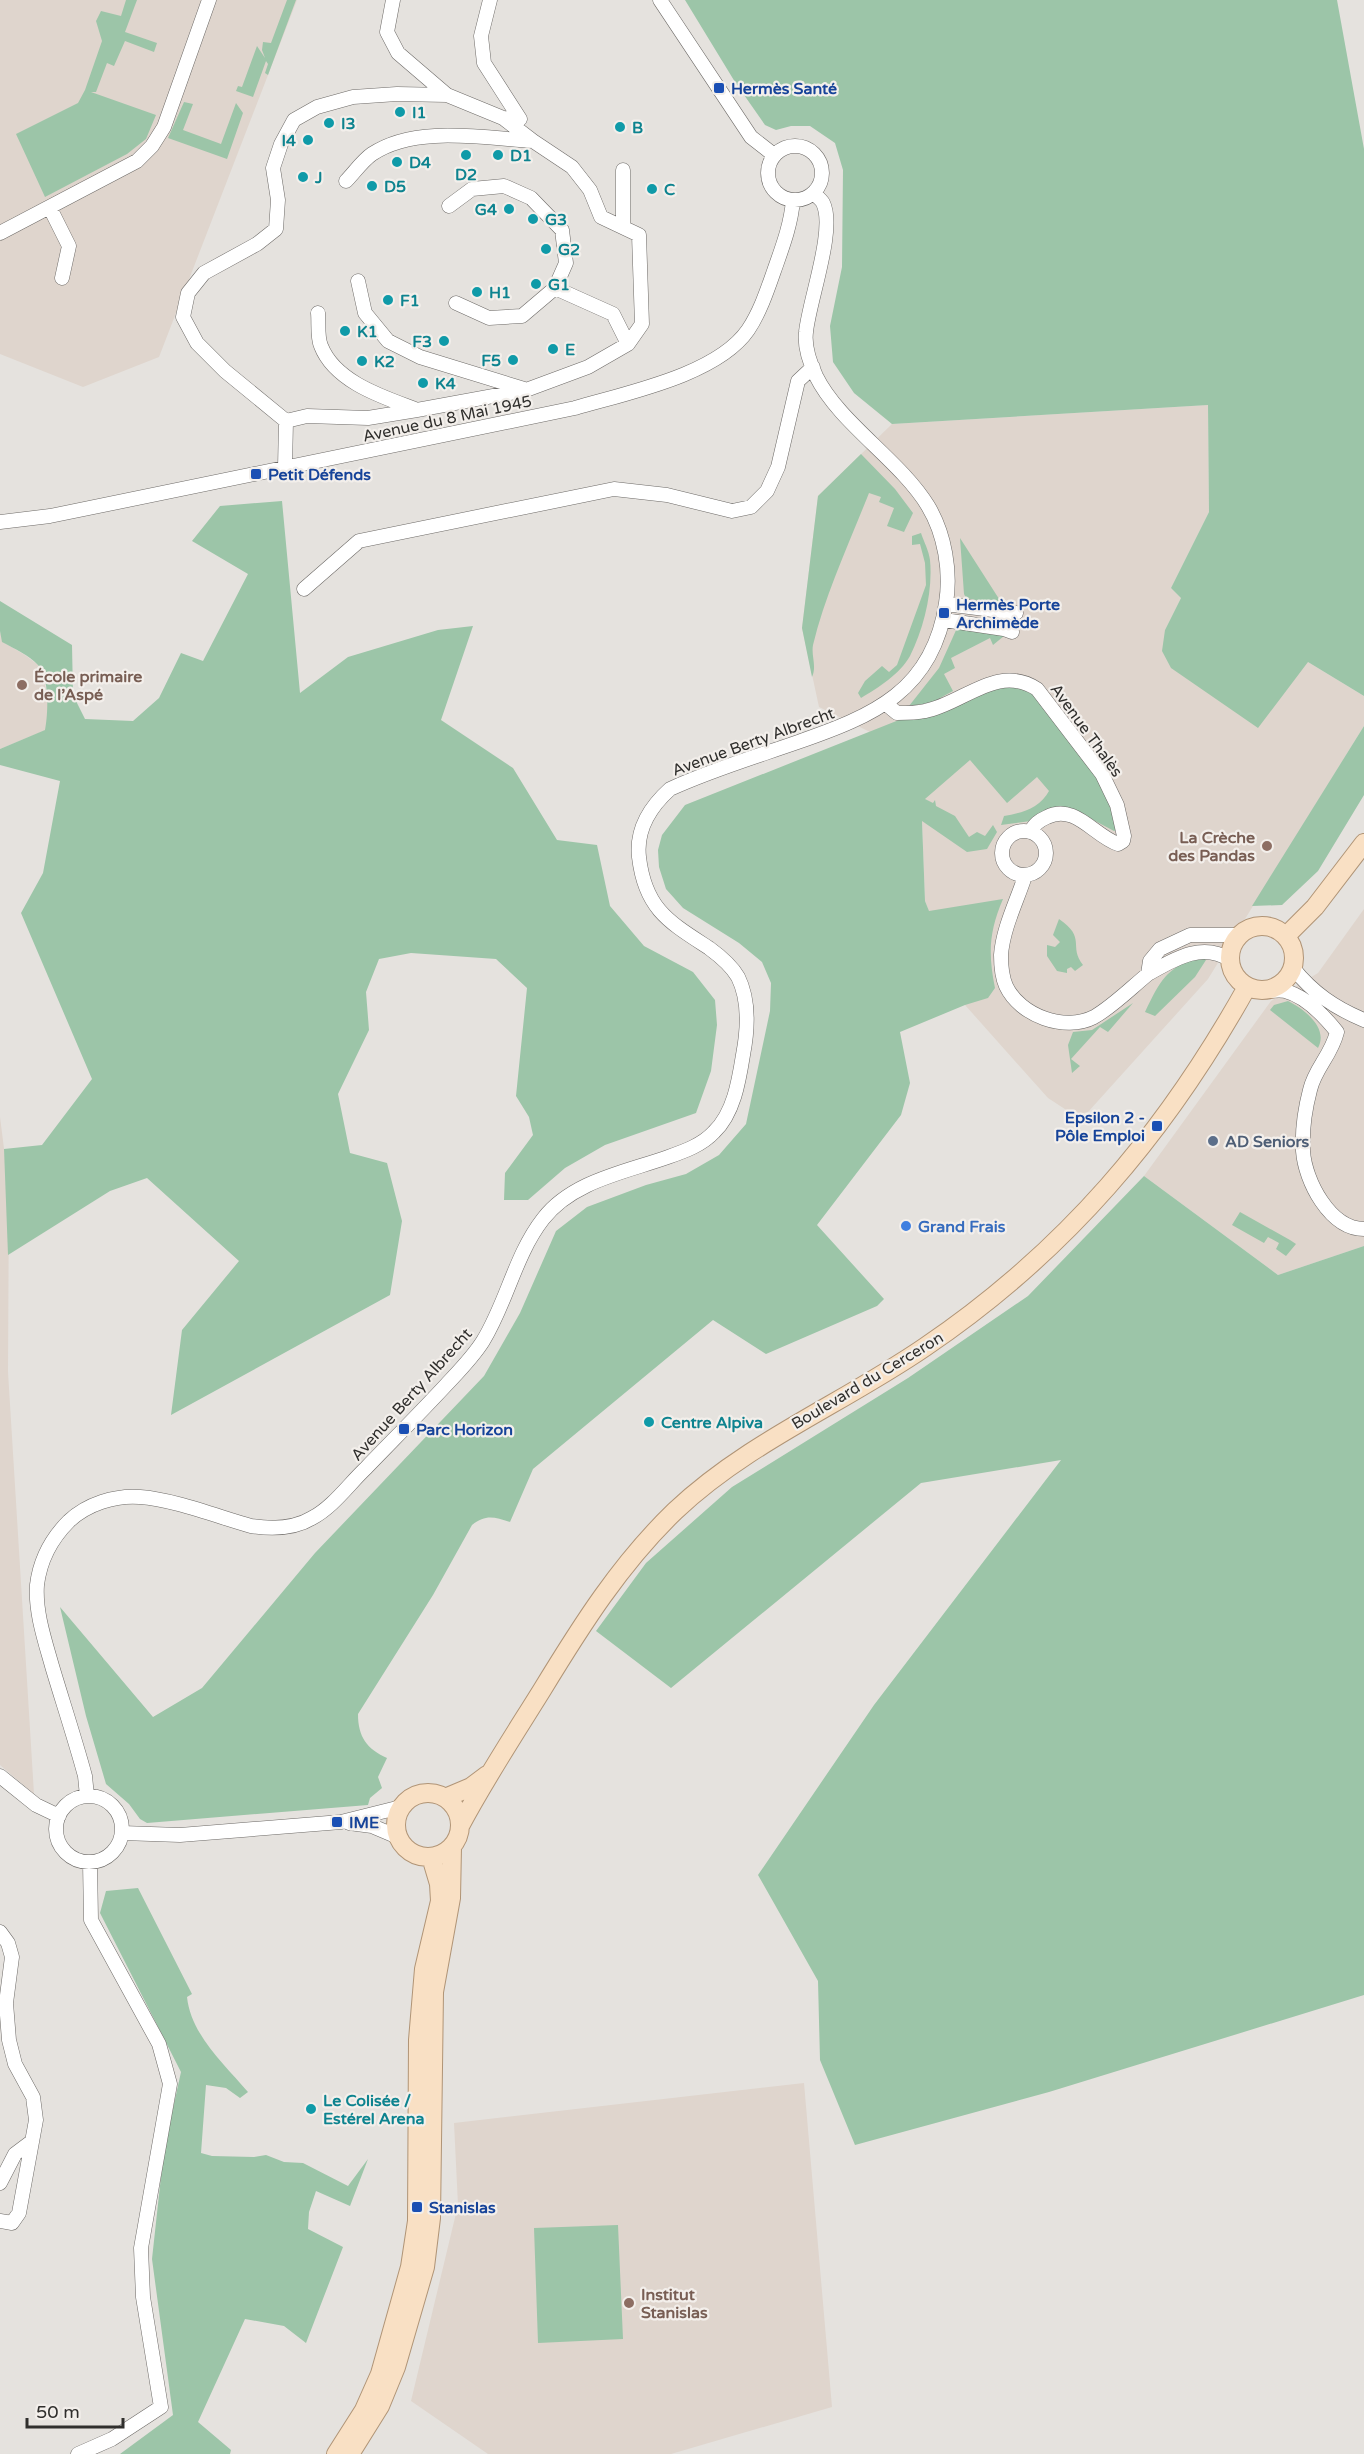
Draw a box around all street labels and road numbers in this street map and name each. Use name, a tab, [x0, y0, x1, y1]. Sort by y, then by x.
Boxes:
street label: Avenue du 8 Mai 1945	[361, 391, 534, 447]
street label: Avenue Thalès	[1046, 680, 1127, 781]
street label: Avenue Berty Albrecht	[669, 703, 837, 781]
street label: Avenue Berty Albrecht	[347, 1324, 477, 1465]
street label: Boulevard du Cerceron	[788, 1328, 947, 1434]

